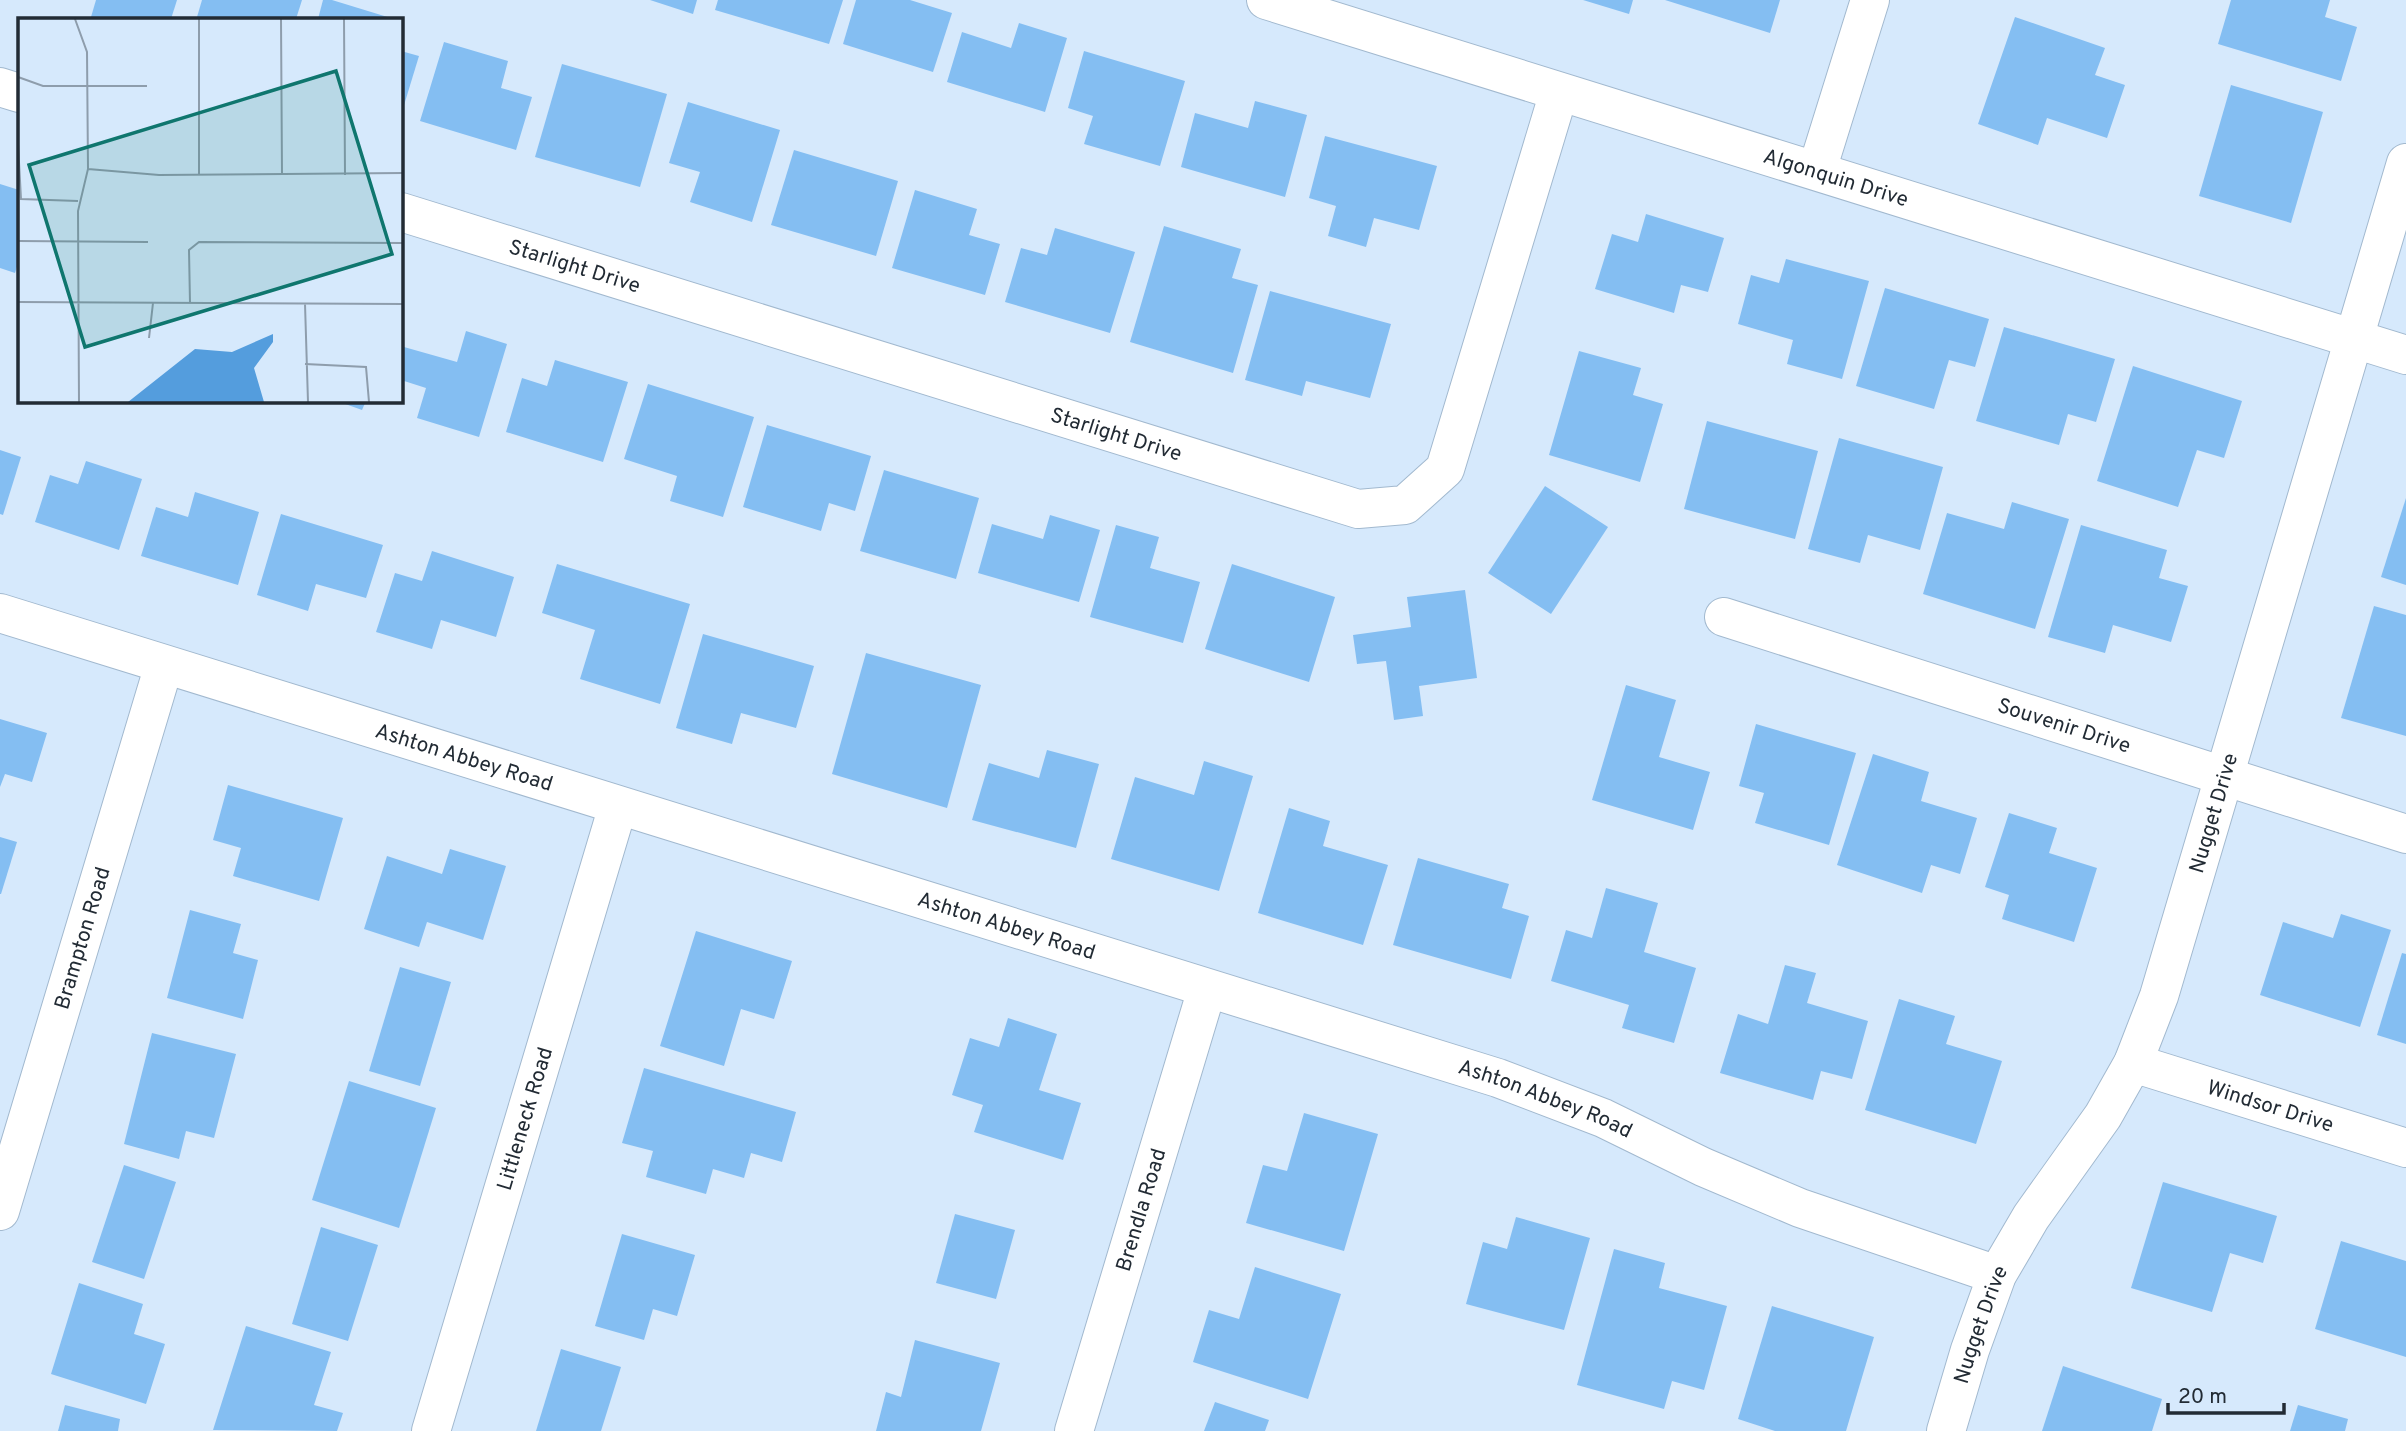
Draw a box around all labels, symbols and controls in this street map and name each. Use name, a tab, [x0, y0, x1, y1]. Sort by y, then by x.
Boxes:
inset map	[18, 18, 402, 402]
street label: Algonquin Drive	[1760, 144, 1912, 214]
street label: Starlight Drive	[505, 234, 644, 300]
street label: Starlight Drive	[1047, 402, 1185, 469]
street label: Souvenir Drive	[1994, 693, 2134, 760]
street label: Ashton Abbey Road	[372, 718, 556, 799]
street label: Nugget Drive	[2184, 750, 2245, 877]
street label: Brampton Road	[49, 864, 118, 1013]
street label: Ashton Abbey Road	[914, 887, 1098, 967]
street label: Littleneck Road	[492, 1044, 560, 1194]
street label: Ashton Abbey Road	[1455, 1054, 1637, 1145]
street label: Windsor Drive	[2203, 1075, 2337, 1140]
street label: Brendla Road	[1111, 1145, 1173, 1275]
street label: Nugget Drive	[1949, 1261, 2015, 1387]
scale bar	[2168, 1372, 2284, 1416]
text: 20 m	[2178, 1384, 2227, 1411]

